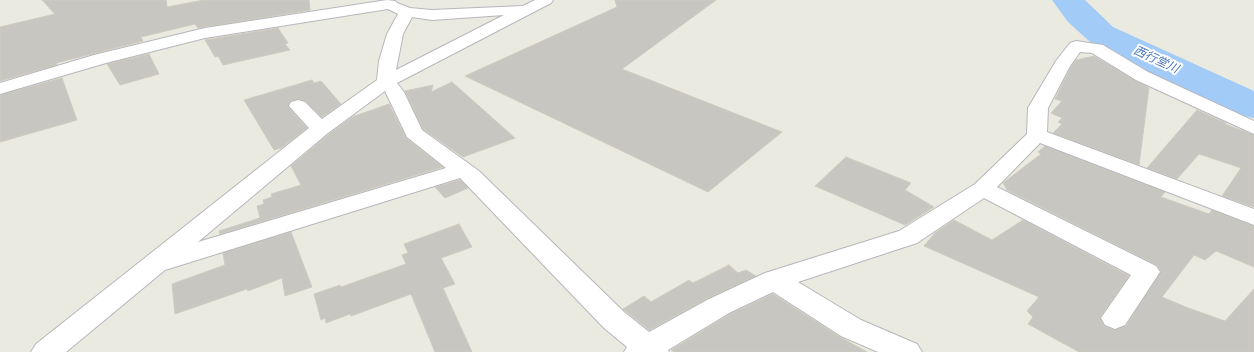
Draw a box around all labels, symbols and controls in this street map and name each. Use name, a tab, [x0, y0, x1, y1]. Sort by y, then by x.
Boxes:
water label: 西行堂川	[1131, 43, 1181, 77]

